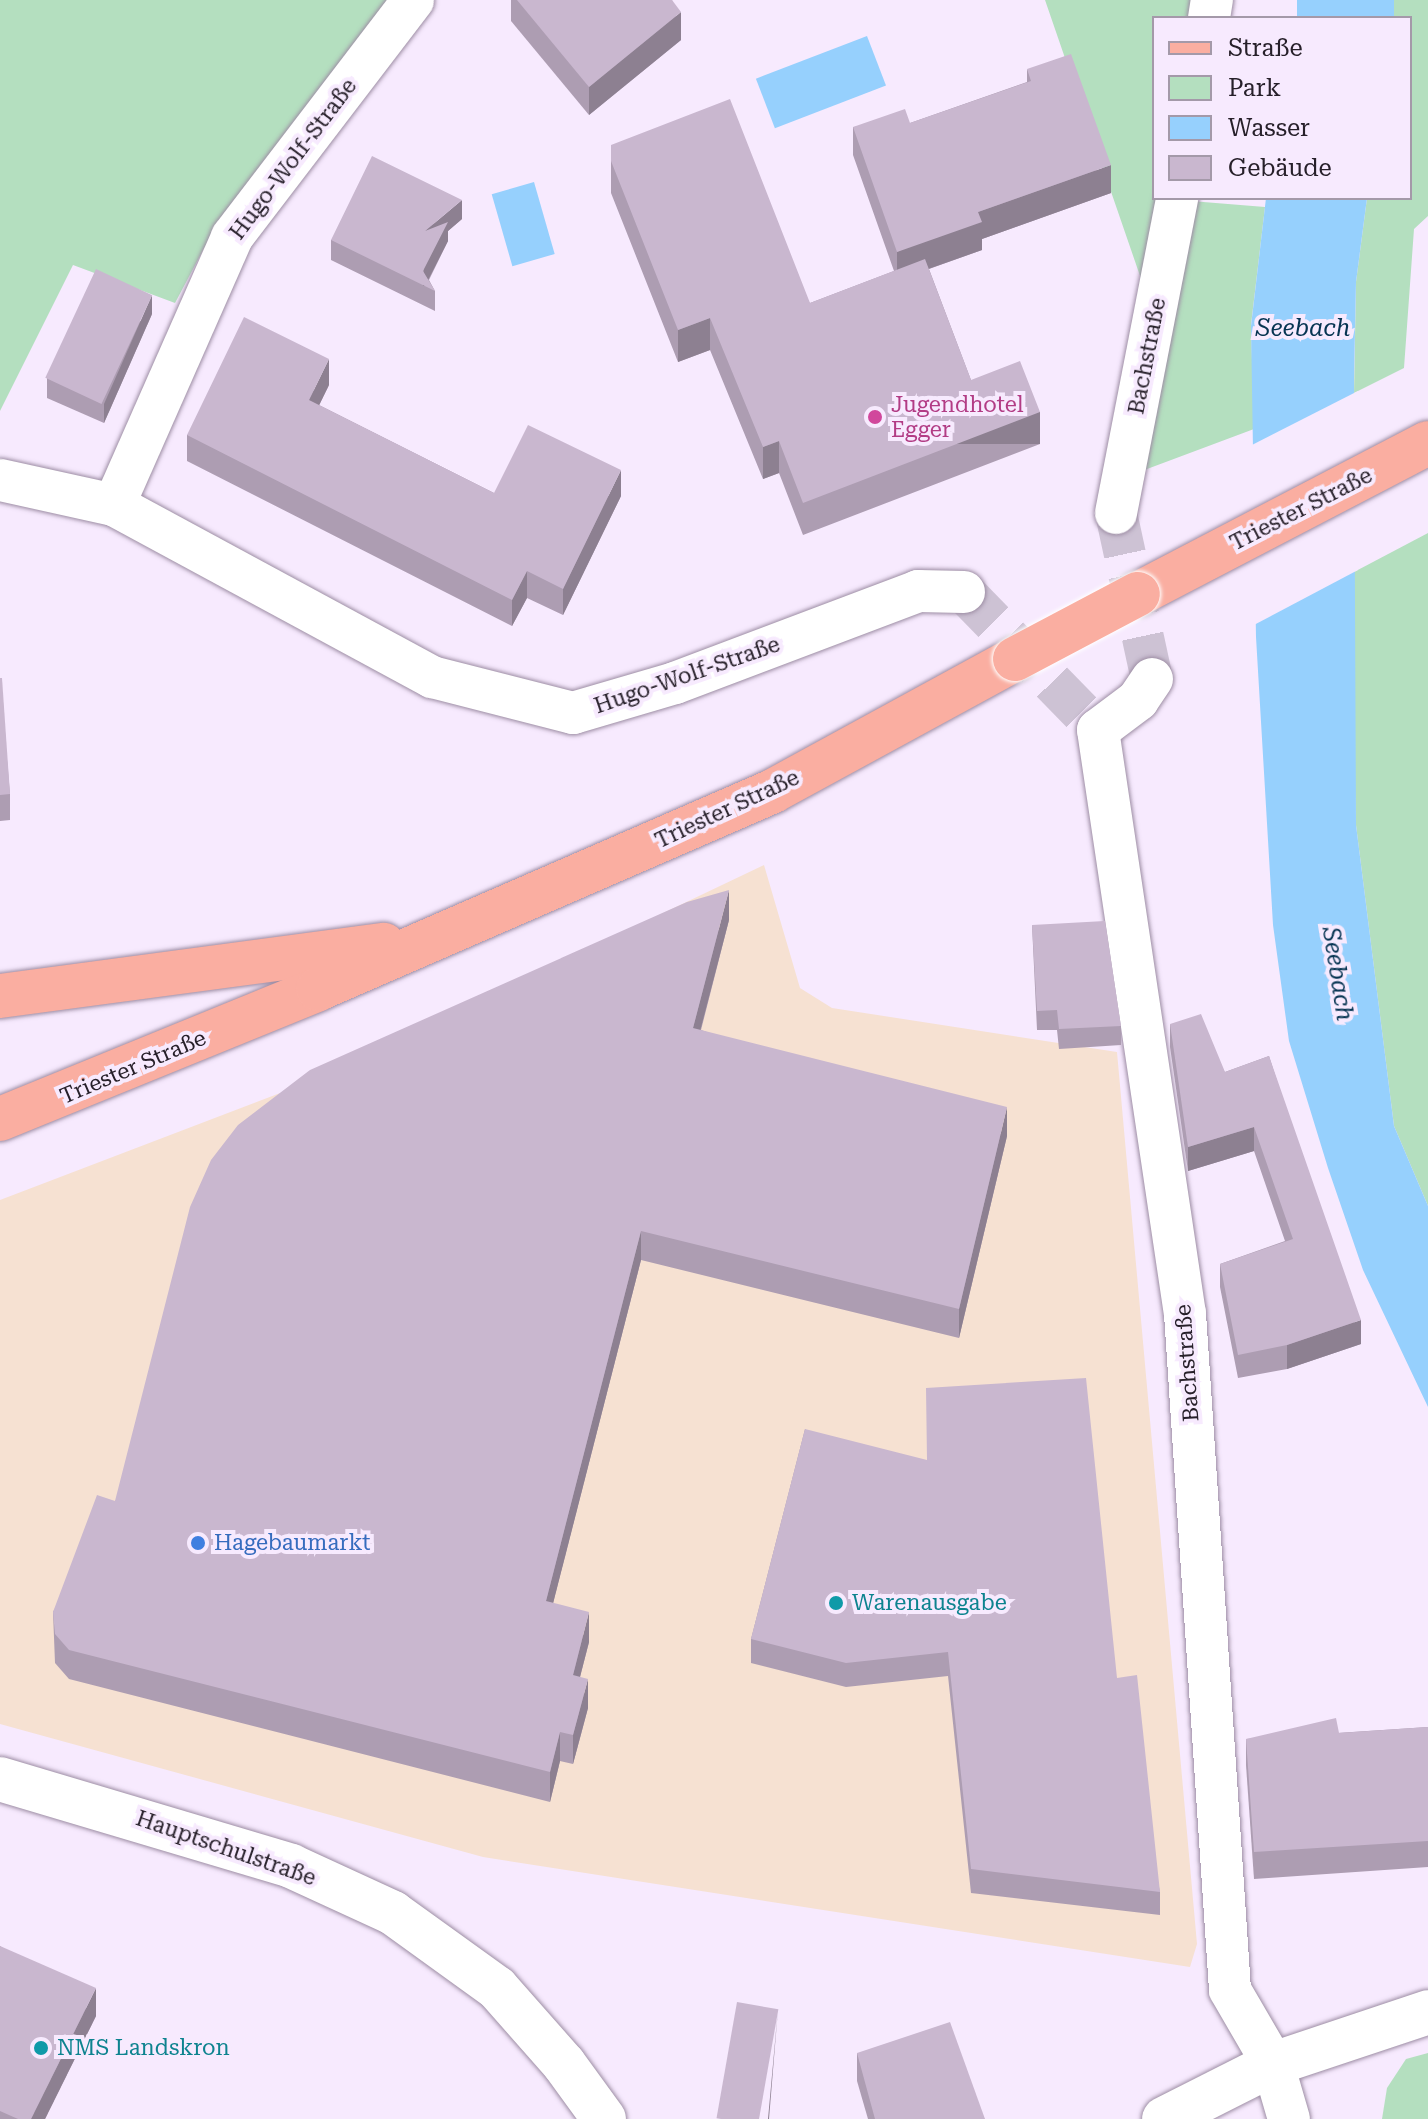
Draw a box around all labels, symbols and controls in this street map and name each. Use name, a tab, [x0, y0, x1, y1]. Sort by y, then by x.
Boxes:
legend	[1152, 16, 1412, 200]
text: Straße	[1228, 34, 1303, 62]
street label: Hugo-Wolf-Straße	[224, 73, 362, 245]
text: Park	[1228, 74, 1281, 102]
text: Wasser	[1228, 114, 1310, 142]
text: Gebäude	[1228, 154, 1332, 182]
street label: Bachstraße	[1123, 296, 1171, 416]
water label: Seebach	[1256, 315, 1350, 343]
place label: Jugendhotel Egger	[891, 391, 1024, 442]
marker: Jugendhotel Egger	[866, 408, 884, 426]
street label: Triester Straße	[1225, 462, 1377, 556]
street label: Hugo-Wolf-Straße	[591, 631, 783, 719]
street label: Triester Straße	[651, 764, 803, 854]
water label: Seebach	[1315, 925, 1359, 1023]
street label: Triester Straße	[56, 1024, 210, 1110]
street label: Bachstraße	[1170, 1303, 1204, 1423]
place label: Hagebaumarkt	[214, 1530, 371, 1556]
marker: Hagebaumarkt	[189, 1534, 207, 1552]
place label: Warenausgabe	[852, 1590, 1007, 1616]
marker: Warenausgabe	[827, 1594, 845, 1612]
street label: Hauptschulstraße	[133, 1805, 319, 1891]
place label: NMS Landskron	[57, 2035, 230, 2061]
marker: NMS Landskron	[32, 2039, 50, 2057]

